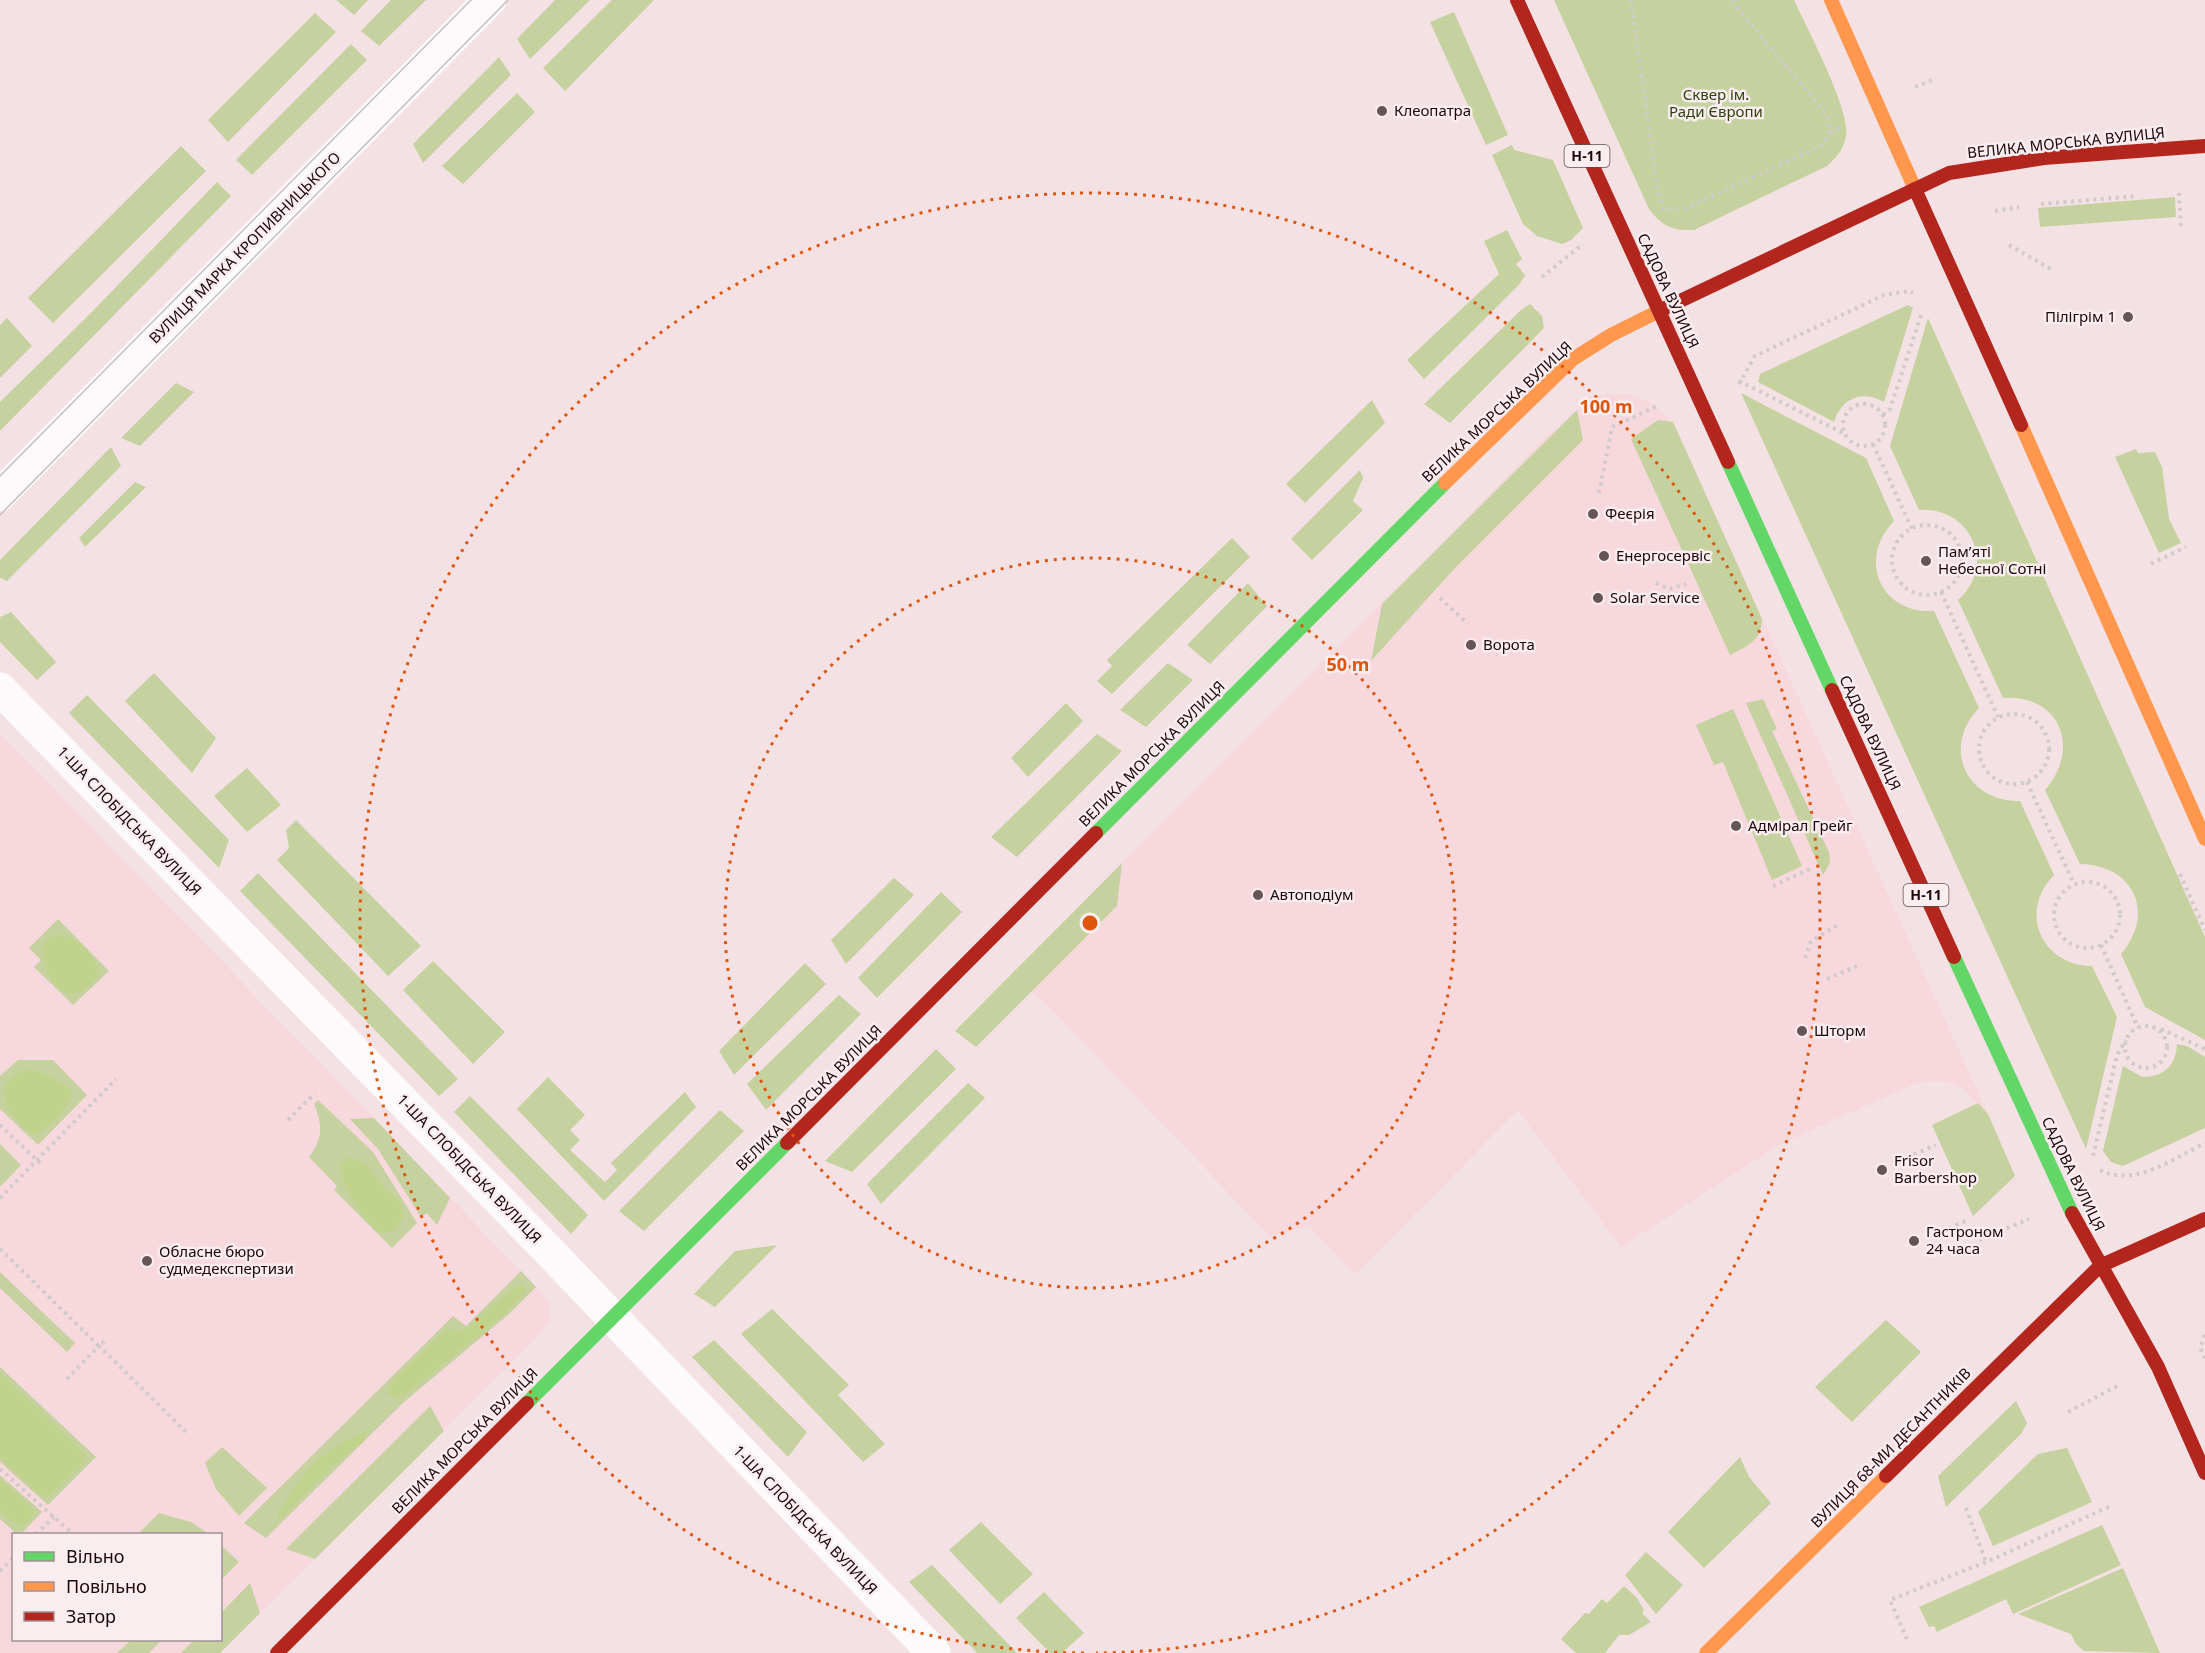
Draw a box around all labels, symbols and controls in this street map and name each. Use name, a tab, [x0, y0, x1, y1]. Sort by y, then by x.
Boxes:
park label: Сквер ім. Ради Європи	[1669, 84, 1763, 121]
place label: Клеопатра	[1394, 100, 1471, 120]
marker: Клеопатра	[1375, 104, 1389, 118]
street label: ВЕЛИКА МОРСЬКА ВУЛИЦЯ	[1966, 122, 2166, 162]
road number: Н-11	[1564, 145, 1610, 167]
street label: ВУЛИЦЯ МАРКА КРОПИВНИЦЬКОГО	[144, 147, 344, 347]
street label: САДОВА ВУЛИЦЯ	[1633, 230, 1704, 351]
place label: Пілігрім 1	[2045, 306, 2116, 326]
marker: Пілігрім 1	[2121, 310, 2135, 324]
street label: ВЕЛИКА МОРСЬКА ВУЛИЦЯ	[1417, 336, 1576, 486]
text: 100 m	[1579, 394, 1633, 418]
place label: Феєрія	[1605, 503, 1655, 523]
marker: Феєрія	[1586, 507, 1600, 521]
place label: Пам’яті Небесної Сотні	[1938, 541, 2046, 578]
place label: Енергосервіс	[1616, 545, 1711, 565]
marker: Енергосервіс	[1597, 549, 1611, 563]
marker: Пам’яті Небесної Сотні	[1919, 554, 1933, 568]
place label: Solar Service	[1610, 587, 1700, 607]
marker: Solar Service	[1591, 591, 1605, 605]
place label: Ворота	[1483, 634, 1535, 654]
marker: Ворота	[1464, 638, 1478, 652]
text: 50 m	[1327, 652, 1369, 676]
street label: САДОВА ВУЛИЦЯ	[1835, 672, 1906, 793]
street label: ВЕЛИКА МОРСЬКА ВУЛИЦЯ	[1074, 676, 1229, 831]
street label: 1-ША СЛОБІДСЬКА ВУЛИЦЯ	[53, 741, 206, 899]
place label: Адмірал Грейг	[1748, 815, 1853, 835]
marker: Адмірал Грейг	[1729, 819, 1743, 833]
place label: Автоподіум	[1270, 884, 1354, 904]
road number: Н-11	[1904, 884, 1948, 906]
marker: Автоподіум	[1251, 888, 1265, 902]
centre of rings	[1080, 913, 1100, 933]
street label: ВЕЛИКА МОРСЬКА ВУЛИЦЯ	[731, 1020, 886, 1175]
place label: Шторм	[1814, 1020, 1866, 1040]
marker: Шторм	[1795, 1024, 1809, 1038]
street label: 1-ША СЛОБІДСЬКА ВУЛИЦЯ	[393, 1089, 546, 1247]
street label: САДОВА ВУЛИЦЯ	[2038, 1113, 2110, 1234]
place label: Frisor Barbershop	[1894, 1150, 1977, 1187]
marker: Frisor Barbershop	[1875, 1163, 1889, 1177]
place label: Гастроном 24 часа	[1926, 1221, 2003, 1258]
marker: Гастроном 24 часа	[1907, 1234, 1921, 1248]
place label: Обласне бюро судмедекспертизи	[159, 1241, 294, 1278]
marker: Обласне бюро судмедекспертизи	[140, 1254, 154, 1268]
street label: ВЕЛИКА МОРСЬКА ВУЛИЦЯ	[387, 1363, 542, 1518]
street label: ВУЛИЦЯ 68-МИ ДЕСАНТНИКІВ	[1806, 1363, 1975, 1532]
street label: 1-ША СЛОБІДСЬКА ВУЛИЦЯ	[729, 1440, 882, 1598]
legend	[12, 1533, 222, 1641]
text: Вільно	[66, 1544, 124, 1568]
text: Повільно	[66, 1574, 147, 1598]
text: Затор	[66, 1604, 116, 1628]

